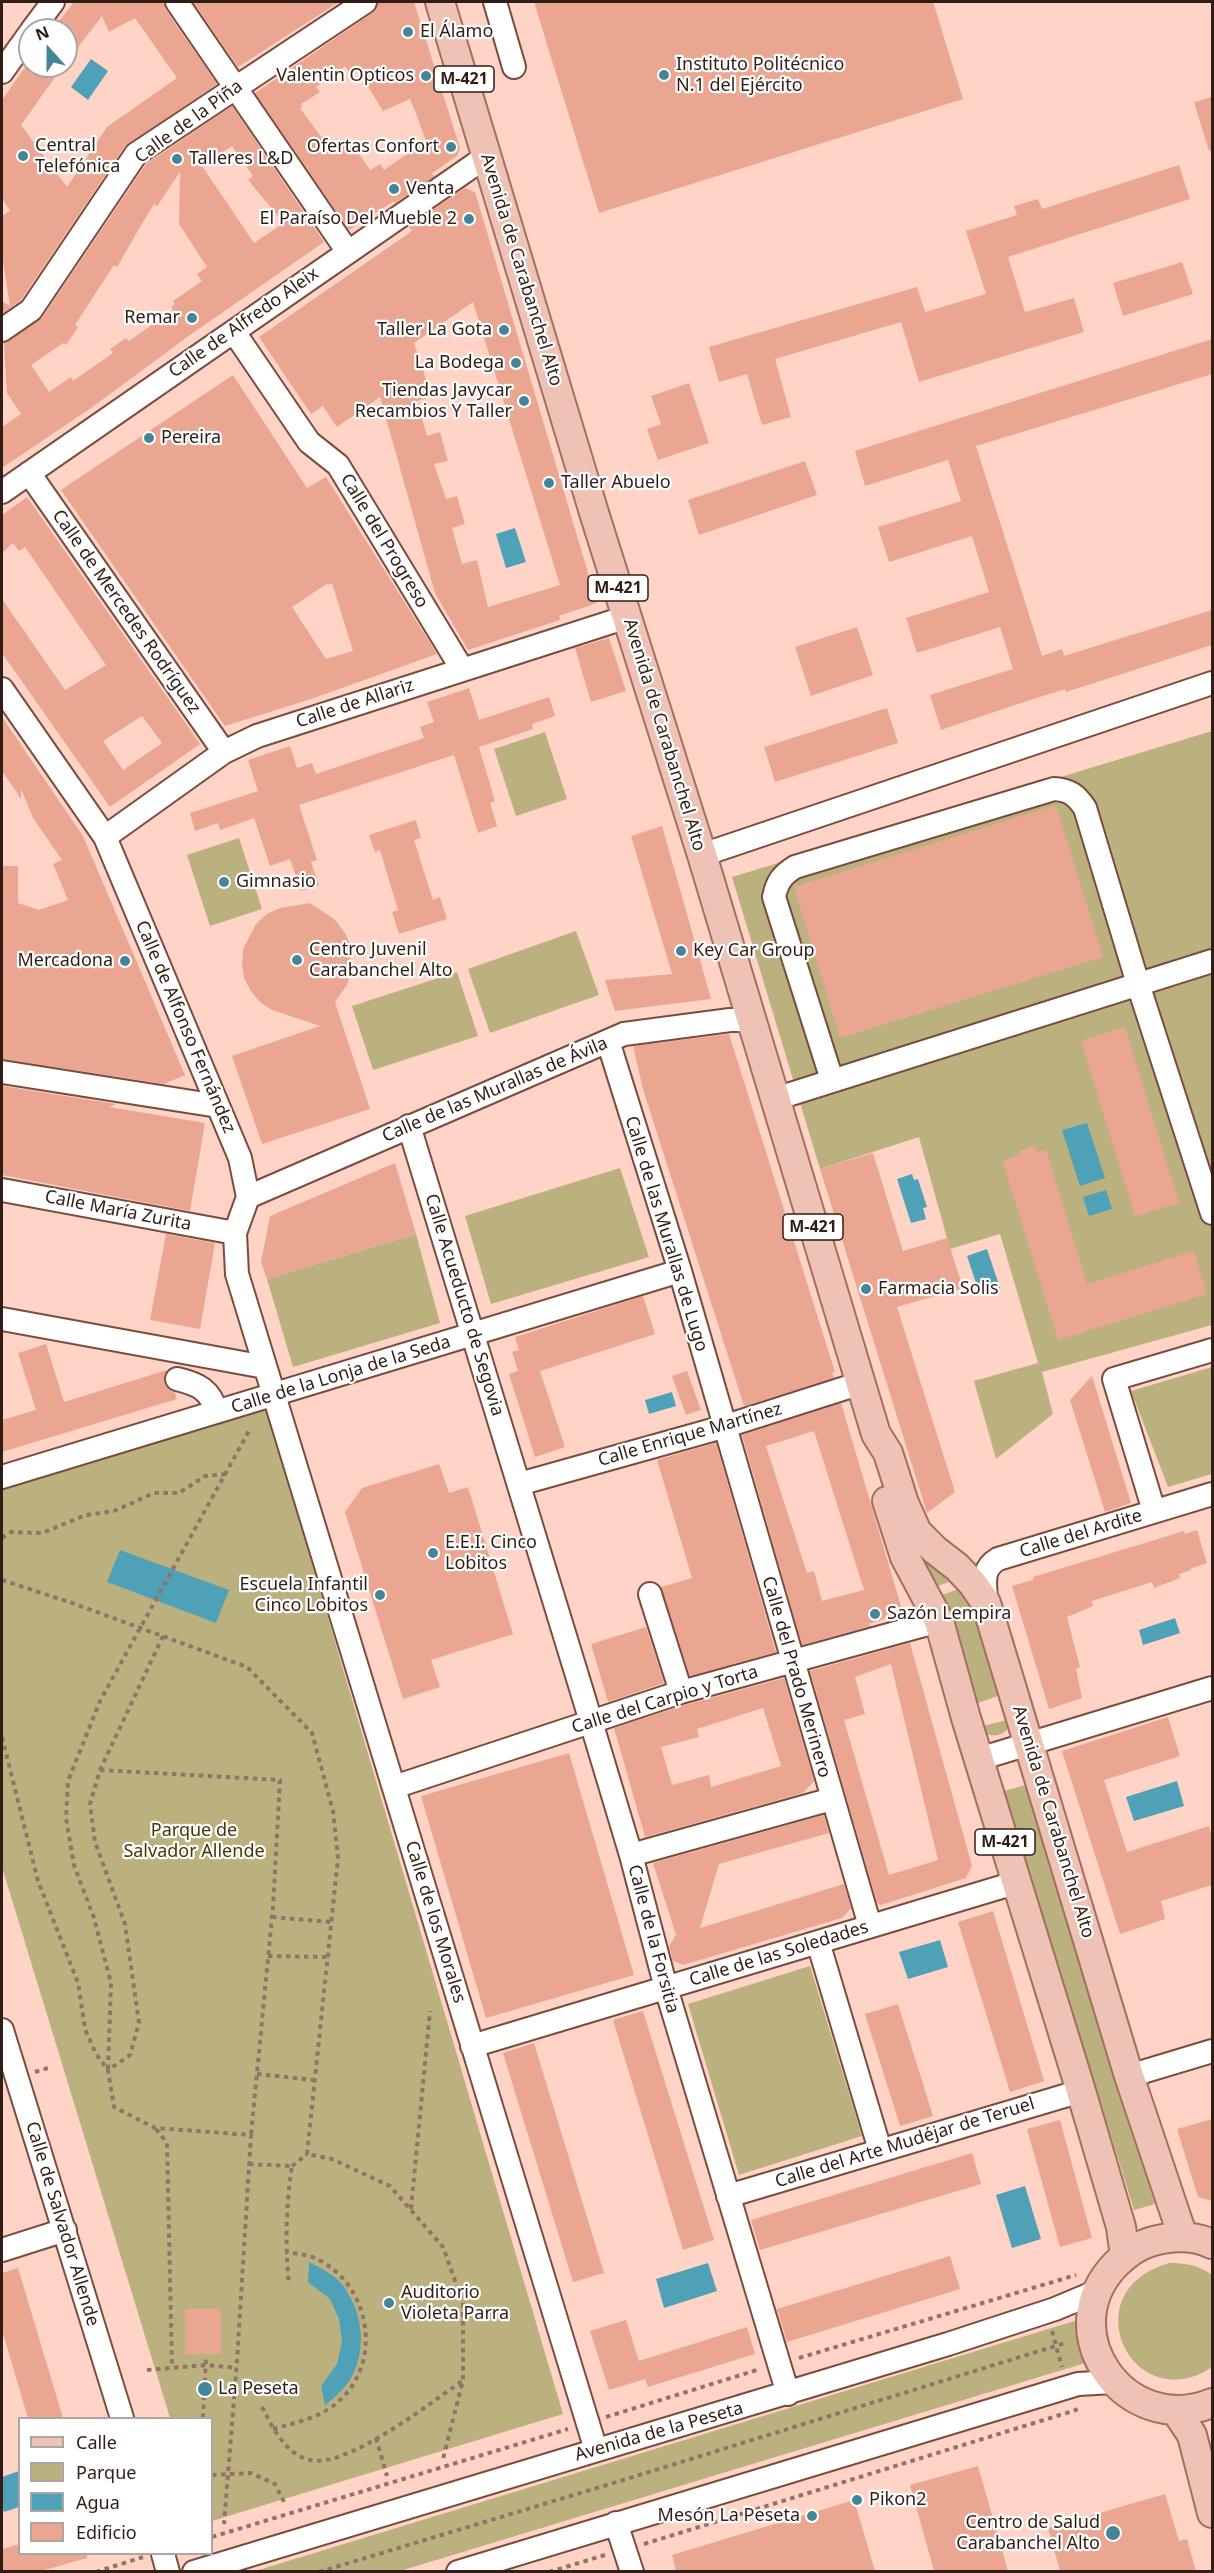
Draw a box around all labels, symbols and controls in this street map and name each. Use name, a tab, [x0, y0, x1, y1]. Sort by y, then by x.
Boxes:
north arrow	[18, 18, 78, 78]
text: N	[32, 20, 52, 46]
place label: El Álamo	[420, 21, 493, 43]
marker: El Álamo	[401, 25, 415, 39]
place label: Instituto Politécnico N.1 del Ejército	[676, 54, 844, 97]
place label: Valentin Opticos	[276, 65, 414, 87]
road number: M-421	[434, 66, 494, 92]
marker: Instituto Politécnico N.1 del Ejército	[657, 68, 671, 82]
marker: Valentin Opticos	[419, 69, 433, 83]
street label: Calle de la Piña	[131, 76, 247, 168]
place label: Central Telefónica	[35, 135, 120, 178]
place label: Ofertas Confort	[307, 136, 439, 158]
marker: Ofertas Confort	[444, 140, 458, 154]
place label: Talleres L&D	[189, 148, 293, 170]
marker: Central Telefónica	[16, 149, 30, 163]
street label: Avenida de Carabanchel Alto	[475, 151, 567, 389]
marker: Talleres L&D	[170, 152, 184, 166]
place label: Venta	[406, 178, 454, 200]
marker: Venta	[387, 182, 401, 196]
place label: El Paraíso Del Mueble 2	[260, 208, 457, 230]
marker: El Paraíso Del Mueble 2	[462, 212, 476, 226]
street label: Calle de Alfredo Aleix	[165, 263, 323, 383]
place label: Remar	[124, 307, 180, 329]
marker: Remar	[185, 311, 199, 325]
place label: Taller La Gota	[377, 319, 492, 341]
marker: Taller La Gota	[497, 323, 511, 337]
place label: La Bodega	[415, 352, 504, 374]
marker: La Bodega	[509, 356, 523, 370]
place label: Tiendas Javycar Recambios Y Taller	[355, 380, 512, 422]
marker: Tiendas Javycar Recambios Y Taller	[517, 394, 531, 408]
place label: Pereira	[161, 427, 221, 449]
marker: Pereira	[142, 431, 156, 445]
street label: Calle del Progreso	[335, 470, 433, 612]
place label: Taller Abuelo	[561, 472, 671, 494]
marker: Taller Abuelo	[542, 476, 556, 490]
street label: Calle de Mercedes Rodríguez	[47, 506, 205, 718]
road number: M-421	[588, 575, 648, 601]
street label: Avenida de Carabanchel Alto	[618, 616, 710, 854]
street label: Calle de Allariz	[293, 675, 417, 733]
place label: Gimnasio	[236, 871, 316, 893]
marker: Gimnasio	[217, 875, 231, 889]
street label: Calle de Alfonso Fernández	[130, 917, 240, 1137]
place label: Centro Juvenil Carabanchel Alto	[309, 939, 453, 982]
place label: Key Car Group	[693, 940, 815, 962]
marker: Key Car Group	[674, 944, 688, 958]
place label: Mercadona	[18, 950, 113, 972]
marker: Centro Juvenil Carabanchel Alto	[290, 953, 304, 967]
marker: Mercadona	[118, 954, 132, 968]
street label: Calle de las Murallas de Ávila	[379, 1033, 611, 1147]
street label: Calle de las Murallas de Lugo	[620, 1114, 712, 1354]
street label: Calle María Zurita	[43, 1186, 193, 1236]
street label: Calle Acueducto de Segovia	[420, 1191, 508, 1419]
road number: M-421	[783, 1214, 843, 1240]
place label: Farmacia Solis	[878, 1278, 999, 1300]
marker: Farmacia Solis	[859, 1282, 873, 1296]
street label: Calle de la Lonja de la Seda	[229, 1331, 453, 1419]
street label: Calle Enrique Martínez	[596, 1398, 784, 1472]
street label: Calle del Ardite	[1017, 1505, 1145, 1563]
place label: E.E.I. Cinco Lobitos	[445, 1532, 537, 1574]
marker: E.E.I. Cinco Lobitos	[426, 1546, 440, 1560]
place label: Escuela Infantil Cinco Lobitos	[240, 1574, 368, 1616]
street label: Calle del Prado Merinero	[757, 1574, 835, 1780]
marker: Escuela Infantil Cinco Lobitos	[373, 1588, 387, 1602]
place label: Sazón Lempira	[887, 1603, 1011, 1625]
marker: Sazón Lempira	[868, 1607, 882, 1621]
street label: Calle del Carpio y Torta	[569, 1661, 761, 1739]
street label: Avenida de Carabanchel Alto	[1007, 1703, 1099, 1941]
park label: Parque de Salvador Allende	[123, 1820, 265, 1862]
road number: M-421	[975, 1829, 1035, 1855]
street label: Calle de los Morales	[400, 1838, 470, 2006]
street label: Calle de la Forsitia	[623, 1862, 683, 2016]
street label: Calle de las Soledades	[687, 1916, 871, 1992]
street label: Calle del Arte Mudéjar de Teruel	[773, 2093, 1037, 2193]
street label: Calle de Salvador Allende	[21, 2119, 103, 2329]
place label: Auditorio Violeta Parra	[401, 2282, 509, 2324]
marker: Auditorio Violeta Parra	[382, 2296, 396, 2310]
place label: La Peseta	[218, 2378, 299, 2400]
marker: La Peseta	[196, 2380, 214, 2398]
street label: Avenida de la Peseta	[572, 2398, 746, 2466]
legend	[18, 2417, 213, 2555]
text: Calle	[76, 2430, 117, 2454]
text: Parque	[76, 2460, 136, 2484]
place label: Pikon2	[869, 2489, 926, 2511]
text: Agua	[76, 2490, 120, 2514]
marker: Pikon2	[850, 2493, 864, 2507]
place label: Mesón La Peseta	[658, 2505, 800, 2527]
marker: Mesón La Peseta	[805, 2509, 819, 2523]
place label: Centro de Salud Carabanchel Alto	[956, 2512, 1100, 2554]
text: Edificio	[76, 2520, 137, 2544]
marker: Centro de Salud Carabanchel Alto	[1104, 2524, 1122, 2542]

